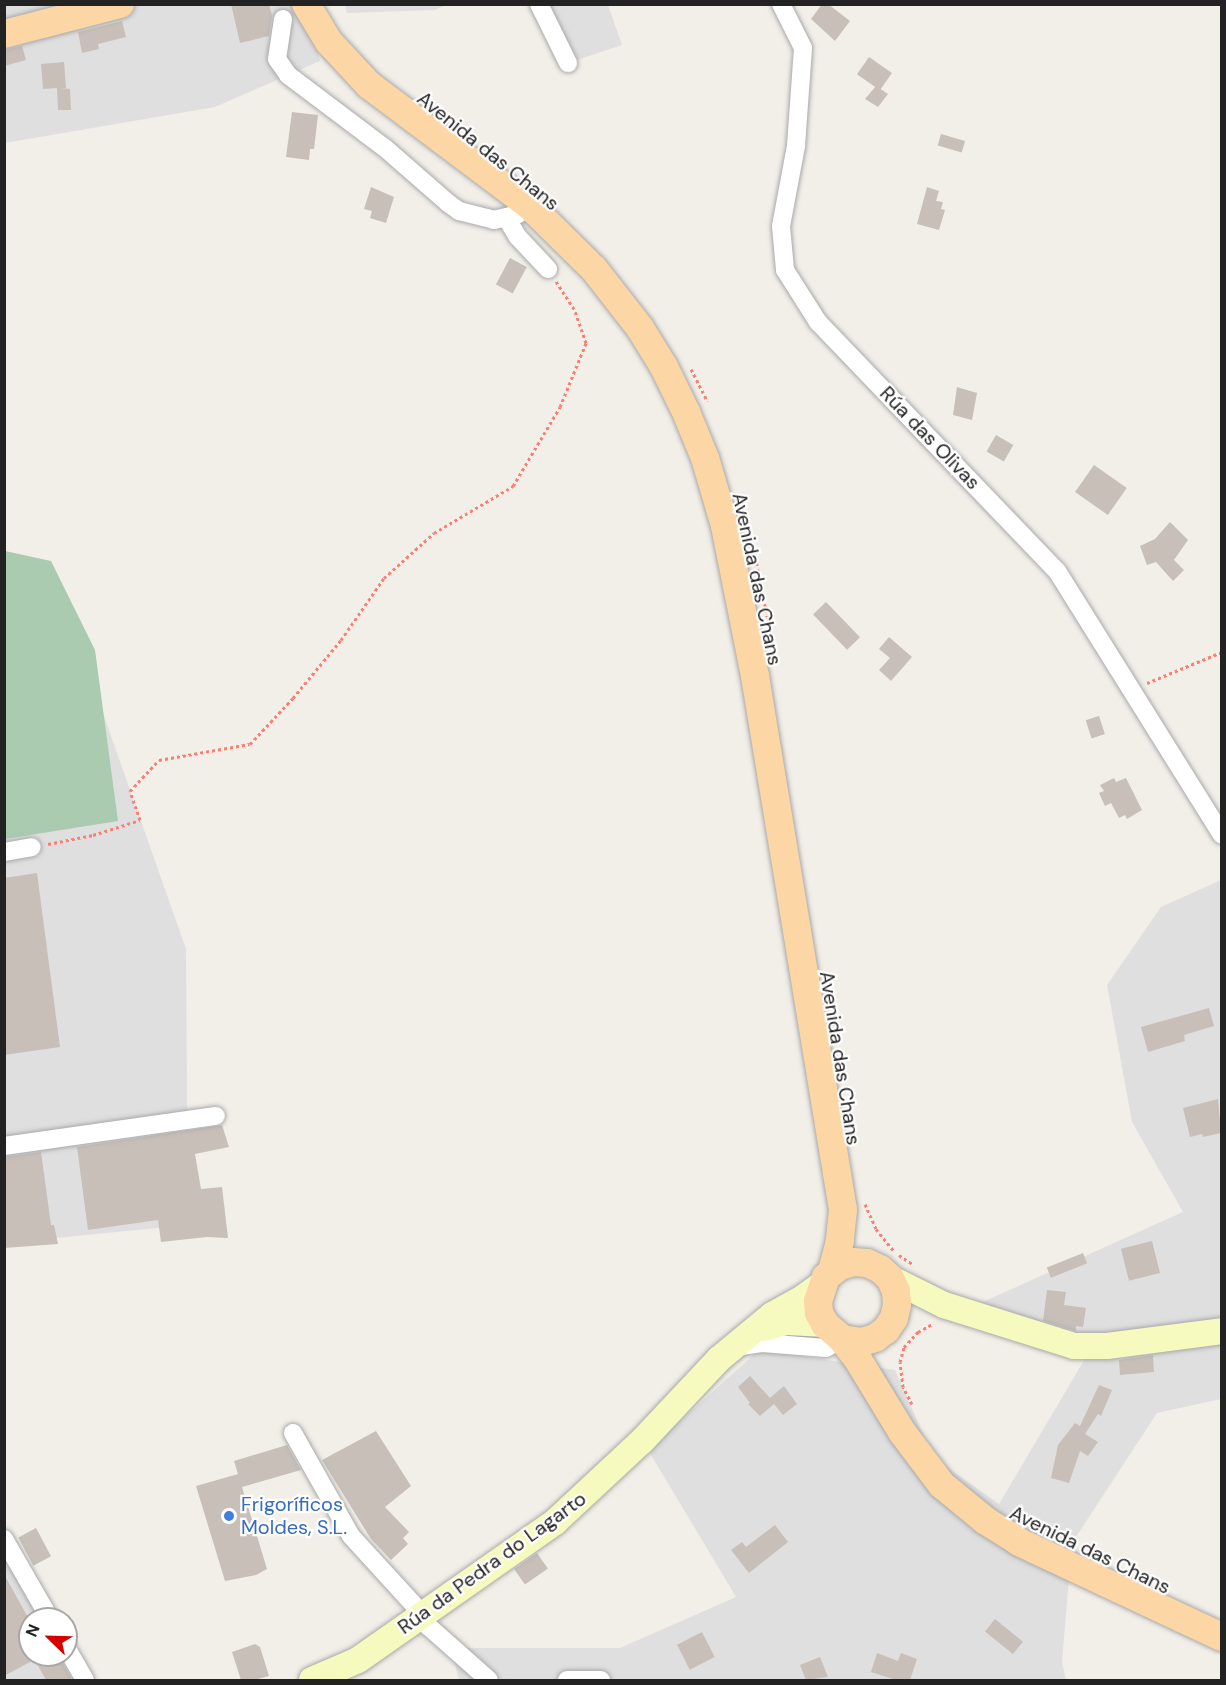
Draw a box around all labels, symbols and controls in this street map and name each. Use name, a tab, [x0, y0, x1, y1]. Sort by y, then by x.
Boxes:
street label: Avenida das Chans	[412, 86, 564, 216]
street label: Rúa das Olivas	[875, 381, 985, 495]
street label: Avenida das Chans	[727, 491, 787, 667]
street label: Avenida das Chans	[814, 969, 866, 1147]
street label: Rúa da Pedra do Lagarto	[393, 1487, 591, 1639]
place label: Frigoríficos Moldes, S.L.	[241, 1492, 347, 1539]
street label: Avenida das Chans	[1006, 1501, 1174, 1599]
marker: Frigoríficos Moldes, S.L.	[222, 1509, 236, 1523]
north arrow	[18, 1607, 78, 1667]
text: N	[21, 1621, 45, 1640]

